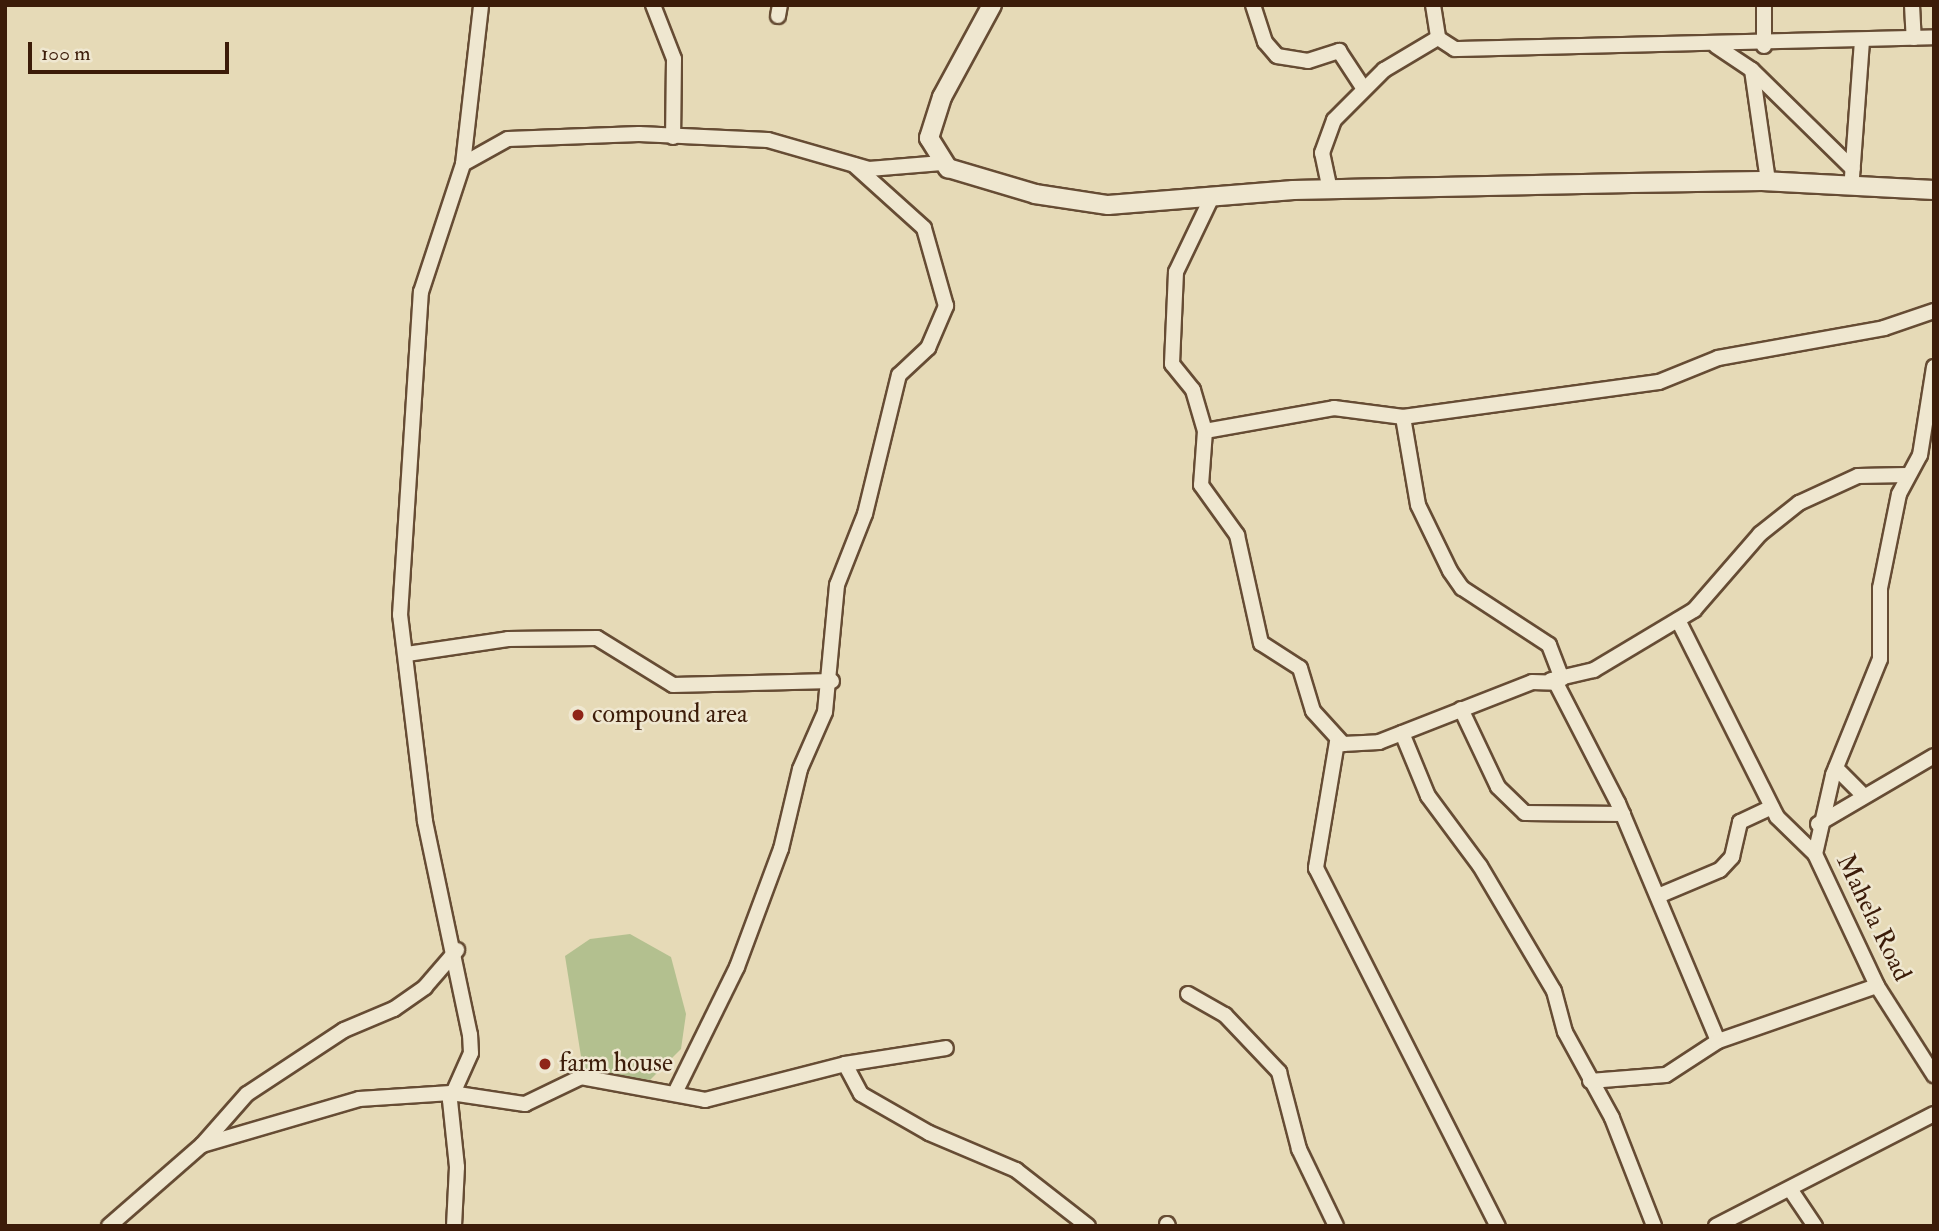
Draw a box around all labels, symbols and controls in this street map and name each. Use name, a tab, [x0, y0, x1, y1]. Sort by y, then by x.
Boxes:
scale bar	[32, 28, 233, 72]
text: 100 m	[41, 40, 91, 67]
place label: compound area	[592, 699, 748, 731]
marker: compound area	[570, 707, 586, 723]
street label: Mahela Road	[1829, 849, 1917, 987]
place label: farm house	[559, 1048, 673, 1080]
marker: farm house	[537, 1056, 553, 1072]

